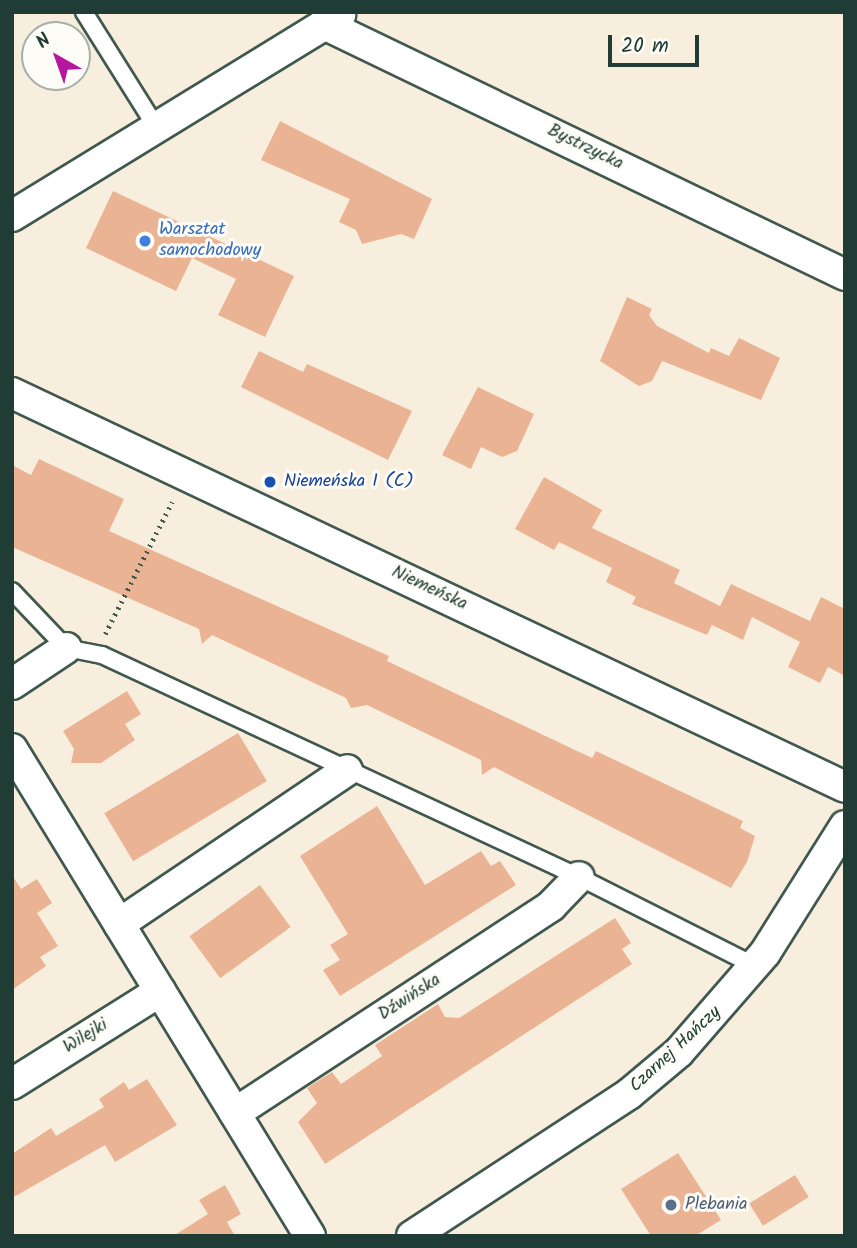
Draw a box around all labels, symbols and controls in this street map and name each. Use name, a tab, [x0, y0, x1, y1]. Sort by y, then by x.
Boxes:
north arrow	[21, 21, 91, 91]
scale bar	[612, 21, 703, 65]
text: N	[30, 26, 58, 57]
text: 20 m	[621, 30, 669, 63]
street label: Bystrzycka	[544, 120, 626, 176]
place label: Warsztat samochodowy	[159, 220, 261, 262]
marker: Warsztat samochodowy	[137, 233, 153, 249]
place label: Niemeńska I (C)	[284, 471, 414, 493]
marker: Niemeńska I (C)	[262, 474, 278, 490]
street label: Niemeńska	[388, 562, 470, 616]
street label: Dźwińska	[375, 970, 445, 1026]
street label: Czarnej Hańczy	[626, 1002, 726, 1098]
street label: Wilejki	[60, 1015, 112, 1059]
place label: Plebania	[685, 1194, 747, 1216]
marker: Plebania	[663, 1197, 679, 1213]

